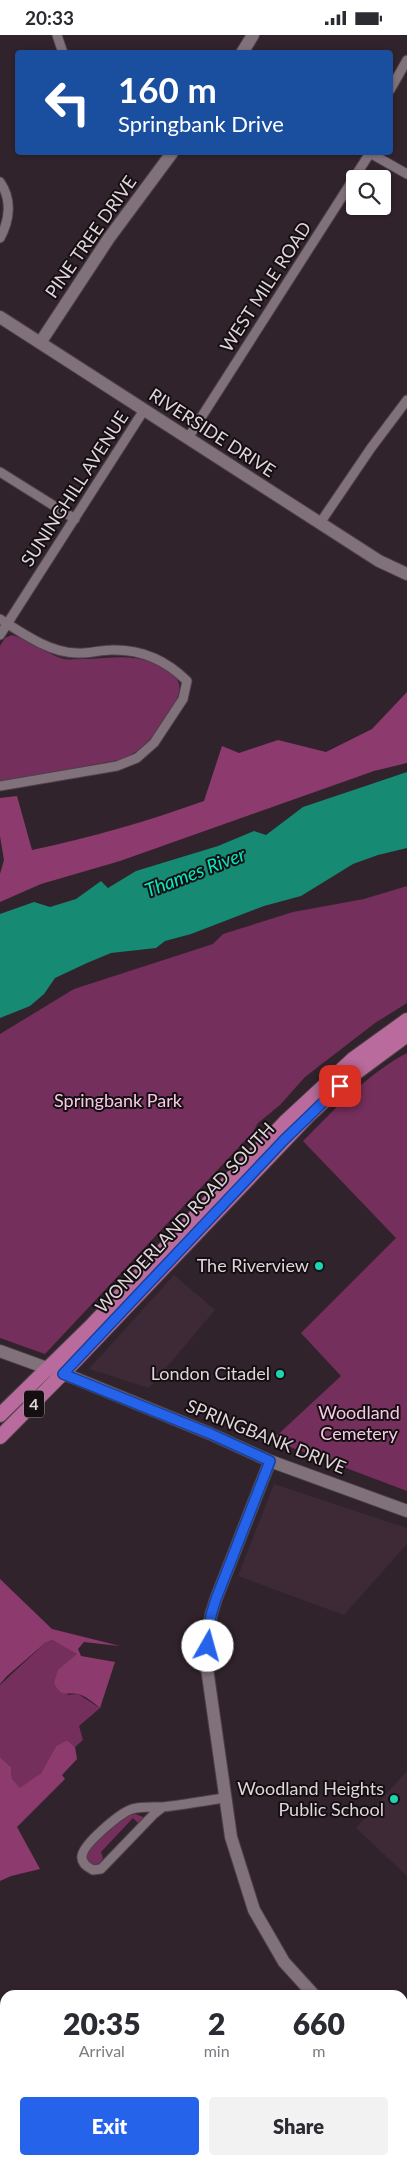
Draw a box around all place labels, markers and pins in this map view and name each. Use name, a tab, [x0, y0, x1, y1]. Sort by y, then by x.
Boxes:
pin	[319, 1065, 361, 1107]
place label: The Riverview	[197, 1254, 309, 1276]
marker: The Riverview	[313, 1260, 325, 1272]
place label: London Citadel	[151, 1362, 270, 1384]
marker: London Citadel	[274, 1368, 286, 1380]
place label: Woodland Heights Public School	[237, 1777, 384, 1820]
marker: Woodland Heights Public School	[388, 1793, 400, 1805]

